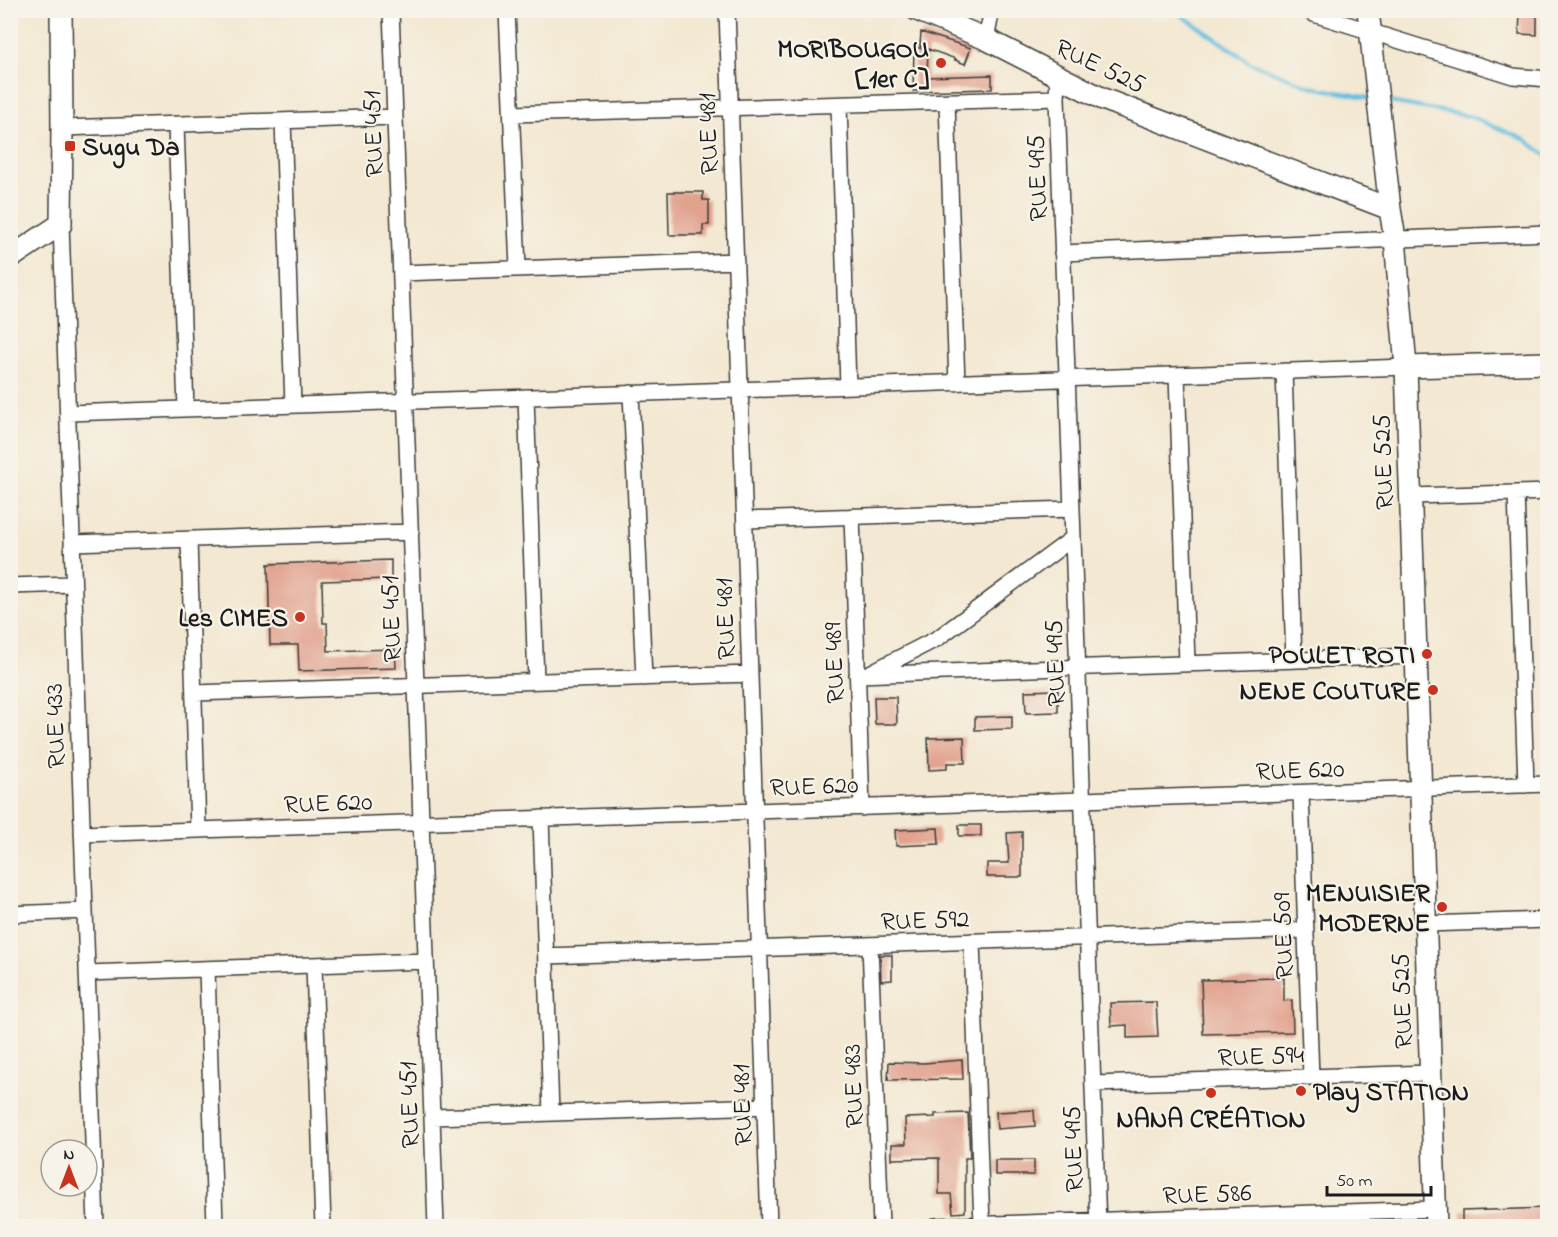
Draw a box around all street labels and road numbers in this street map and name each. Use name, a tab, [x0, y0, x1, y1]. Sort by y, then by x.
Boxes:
street label: RUE 525	[1048, 30, 1151, 105]
street label: RUE 451	[354, 90, 396, 178]
street label: RUE 481	[690, 92, 730, 175]
street label: RUE 495	[1018, 134, 1059, 222]
street label: RUE 525	[1364, 413, 1406, 510]
street label: RUE 451	[372, 575, 414, 663]
street label: RUE 481	[707, 577, 747, 660]
street label: RUE 495	[1036, 619, 1077, 707]
street label: RUE 489	[816, 621, 856, 704]
street label: RUE 433	[37, 683, 77, 769]
street label: RUE 620	[1255, 751, 1345, 793]
street label: RUE 620	[769, 767, 859, 809]
street label: RUE 620	[283, 784, 373, 826]
street label: RUE 509	[1264, 892, 1306, 980]
street label: RUE 592	[880, 901, 970, 943]
street label: RUE 525	[1383, 952, 1425, 1049]
street label: RUE 594	[1217, 1037, 1305, 1078]
street label: RUE 483	[835, 1043, 875, 1129]
street label: RUE 451	[390, 1061, 432, 1149]
street label: RUE 481	[724, 1063, 764, 1146]
street label: RUE 495	[1054, 1105, 1095, 1193]
street label: RUE 586	[1162, 1175, 1252, 1217]

